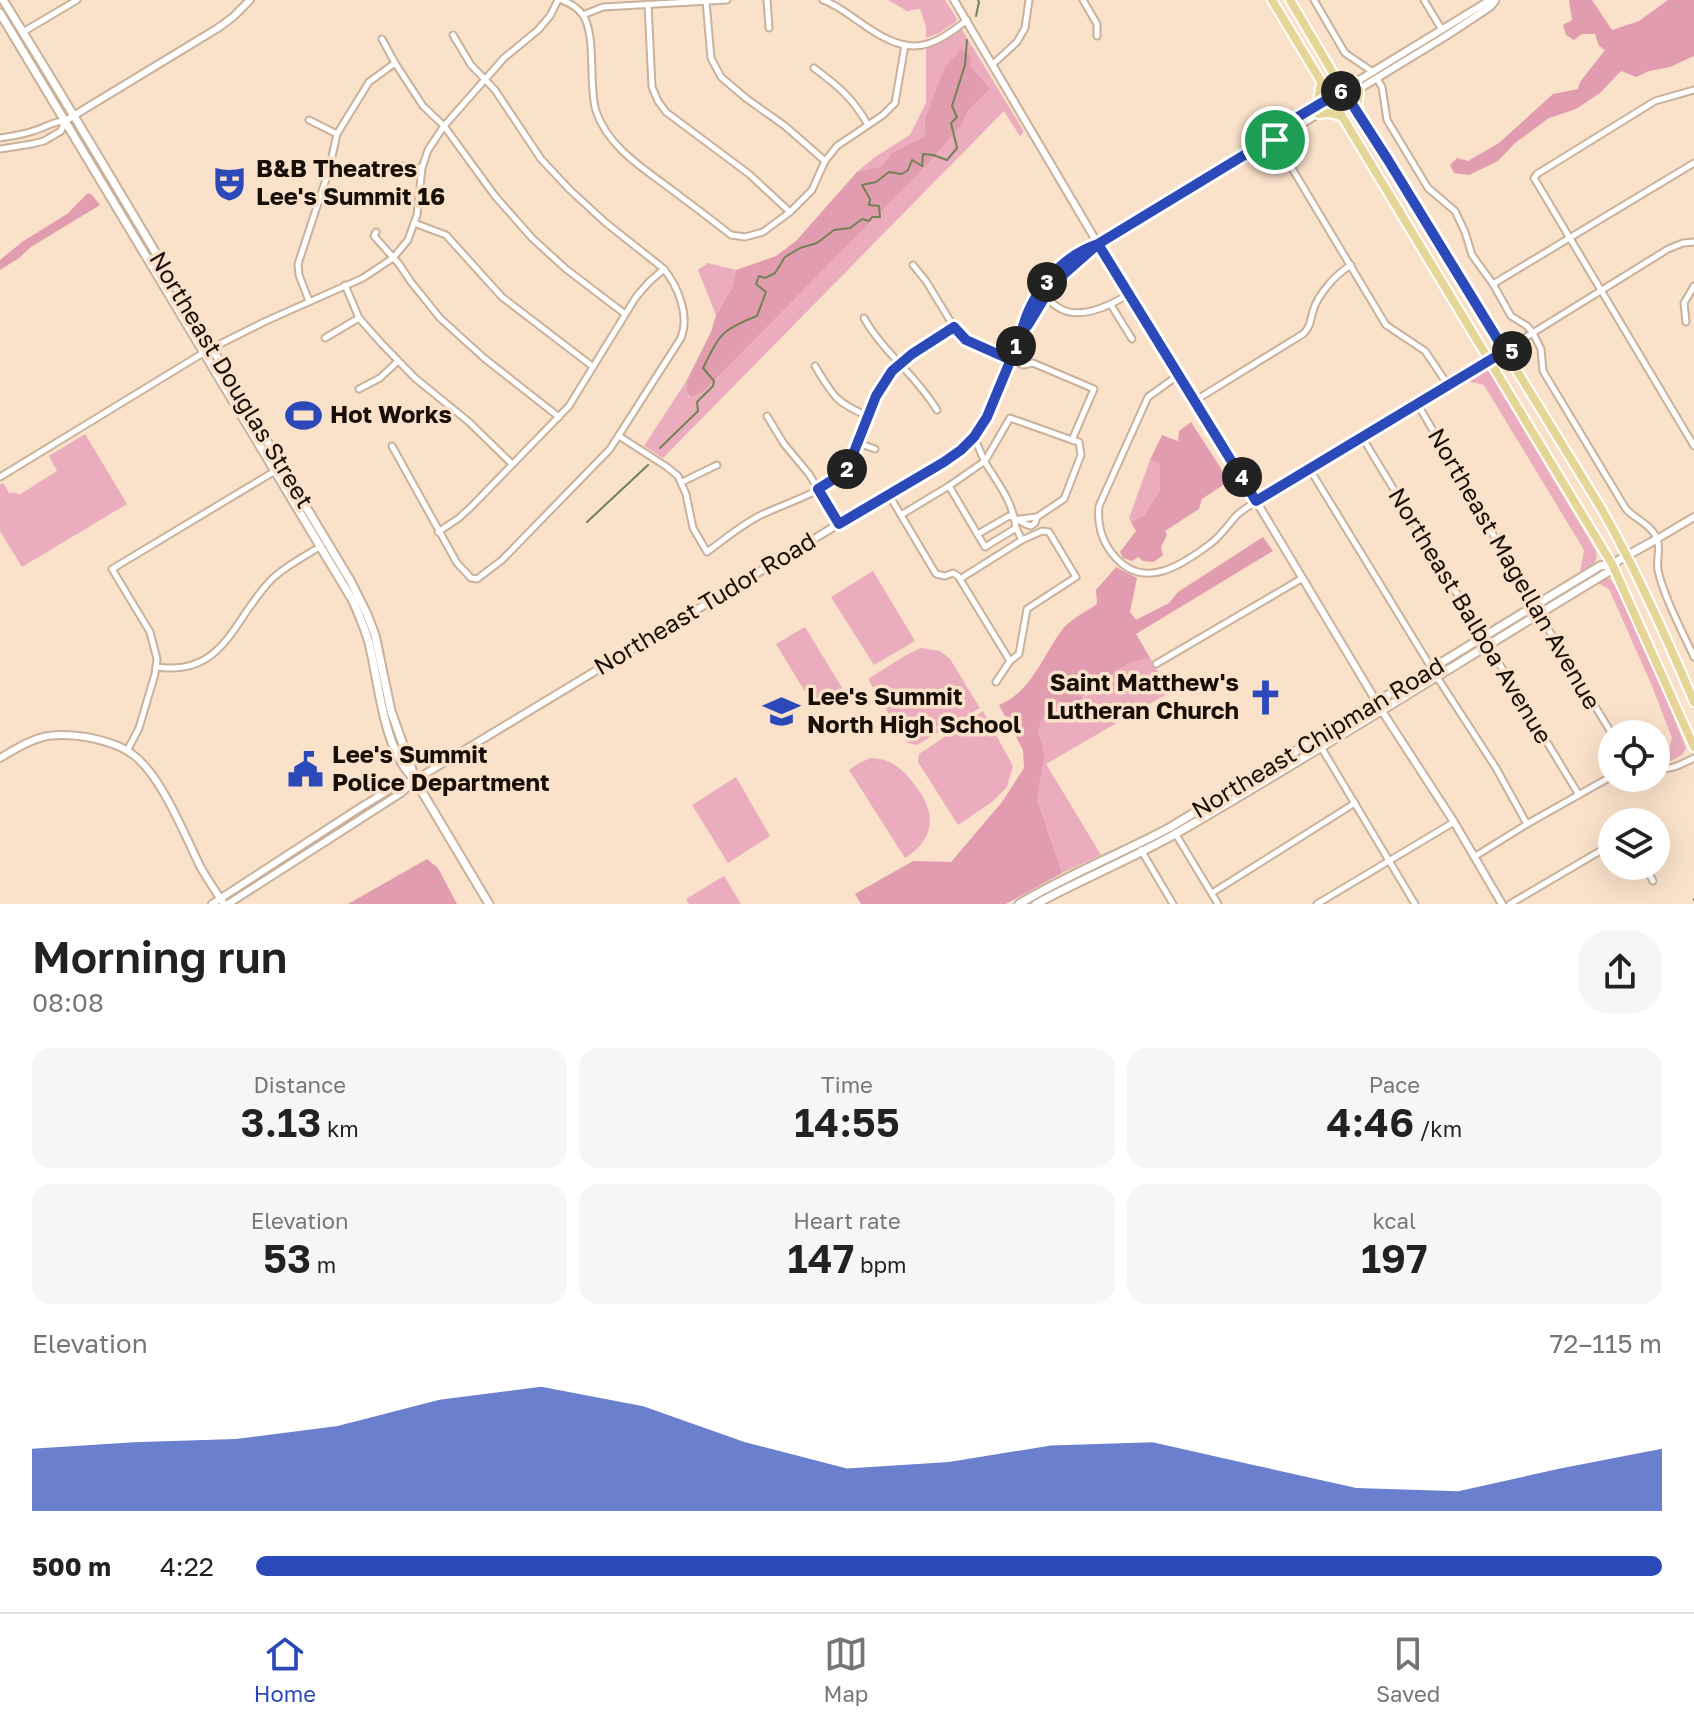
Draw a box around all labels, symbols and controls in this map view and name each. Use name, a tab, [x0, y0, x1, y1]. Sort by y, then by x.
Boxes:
pin: 6	[1321, 71, 1361, 111]
text: 6	[1334, 77, 1348, 104]
pin	[1241, 106, 1309, 174]
icon: arrive	[1253, 118, 1297, 162]
place label: B&B Theatres Lee's Summit 16	[256, 153, 445, 210]
theatre icon: B&B Theatres Lee's Summit 16	[211, 164, 249, 202]
street label: Northeast Douglas Street	[144, 246, 320, 513]
pin: 3	[1027, 262, 1067, 302]
text: 3	[1040, 268, 1054, 295]
pin: 1	[996, 326, 1036, 366]
pin: 5	[1492, 331, 1532, 371]
text: 1	[1010, 332, 1022, 359]
text: 5	[1505, 337, 1519, 364]
sports icon: Hot Works	[285, 396, 323, 434]
place label: Hot Works	[330, 399, 452, 428]
street label: Northeast Magellan Avenue	[1423, 422, 1608, 714]
pin: 2	[827, 449, 867, 489]
text: 2	[840, 455, 854, 482]
pin: 4	[1222, 457, 1262, 497]
text: 4	[1235, 463, 1249, 490]
street label: Northeast Balboa Avenue	[1383, 482, 1559, 748]
street label: Northeast Tudor Road	[588, 525, 820, 680]
street label: Northeast Chipman Road	[1186, 650, 1449, 824]
place label: Saint Matthew's Lutheran Church	[1046, 667, 1239, 724]
church icon: Saint Matthew's Lutheran Church	[1246, 678, 1284, 716]
place label: Lee's Summit North High School	[807, 681, 1021, 738]
school or university icon: Lee's Summit North High School	[762, 692, 800, 730]
map controls	[1598, 720, 1670, 880]
button: locate	[1598, 720, 1670, 792]
place label: Lee's Summit Police Department	[332, 739, 550, 796]
public building icon: Lee's Summit Police Department	[287, 750, 325, 788]
button: layers	[1598, 808, 1670, 880]
text: Morning run	[32, 930, 287, 983]
button: share	[1578, 930, 1662, 1014]
text: 08:08	[32, 987, 104, 1018]
text: Distance	[253, 1071, 346, 1098]
text: Time	[821, 1071, 873, 1098]
text: Pace	[1369, 1071, 1420, 1098]
text: 3.13	[241, 1098, 321, 1146]
text: 14:55	[794, 1098, 900, 1146]
text: 4:46	[1327, 1098, 1414, 1146]
text: km	[321, 1115, 359, 1142]
text: /km	[1414, 1115, 1462, 1142]
text: Elevation	[251, 1207, 349, 1234]
text: Heart rate	[793, 1207, 901, 1234]
text: kcal	[1373, 1207, 1416, 1234]
text: 53	[263, 1234, 311, 1282]
text: 147	[788, 1234, 854, 1282]
text: 197	[1361, 1234, 1428, 1282]
text: m	[311, 1251, 336, 1278]
text: bpm	[854, 1251, 906, 1278]
text: Elevation	[32, 1328, 148, 1359]
text: 72–115 m	[1550, 1328, 1662, 1359]
text: 500 m	[32, 1551, 111, 1582]
text: 4:22	[160, 1551, 214, 1582]
tab: Home	[254, 1632, 316, 1707]
tab: Map	[824, 1632, 868, 1707]
tab: Saved	[1376, 1632, 1440, 1707]

